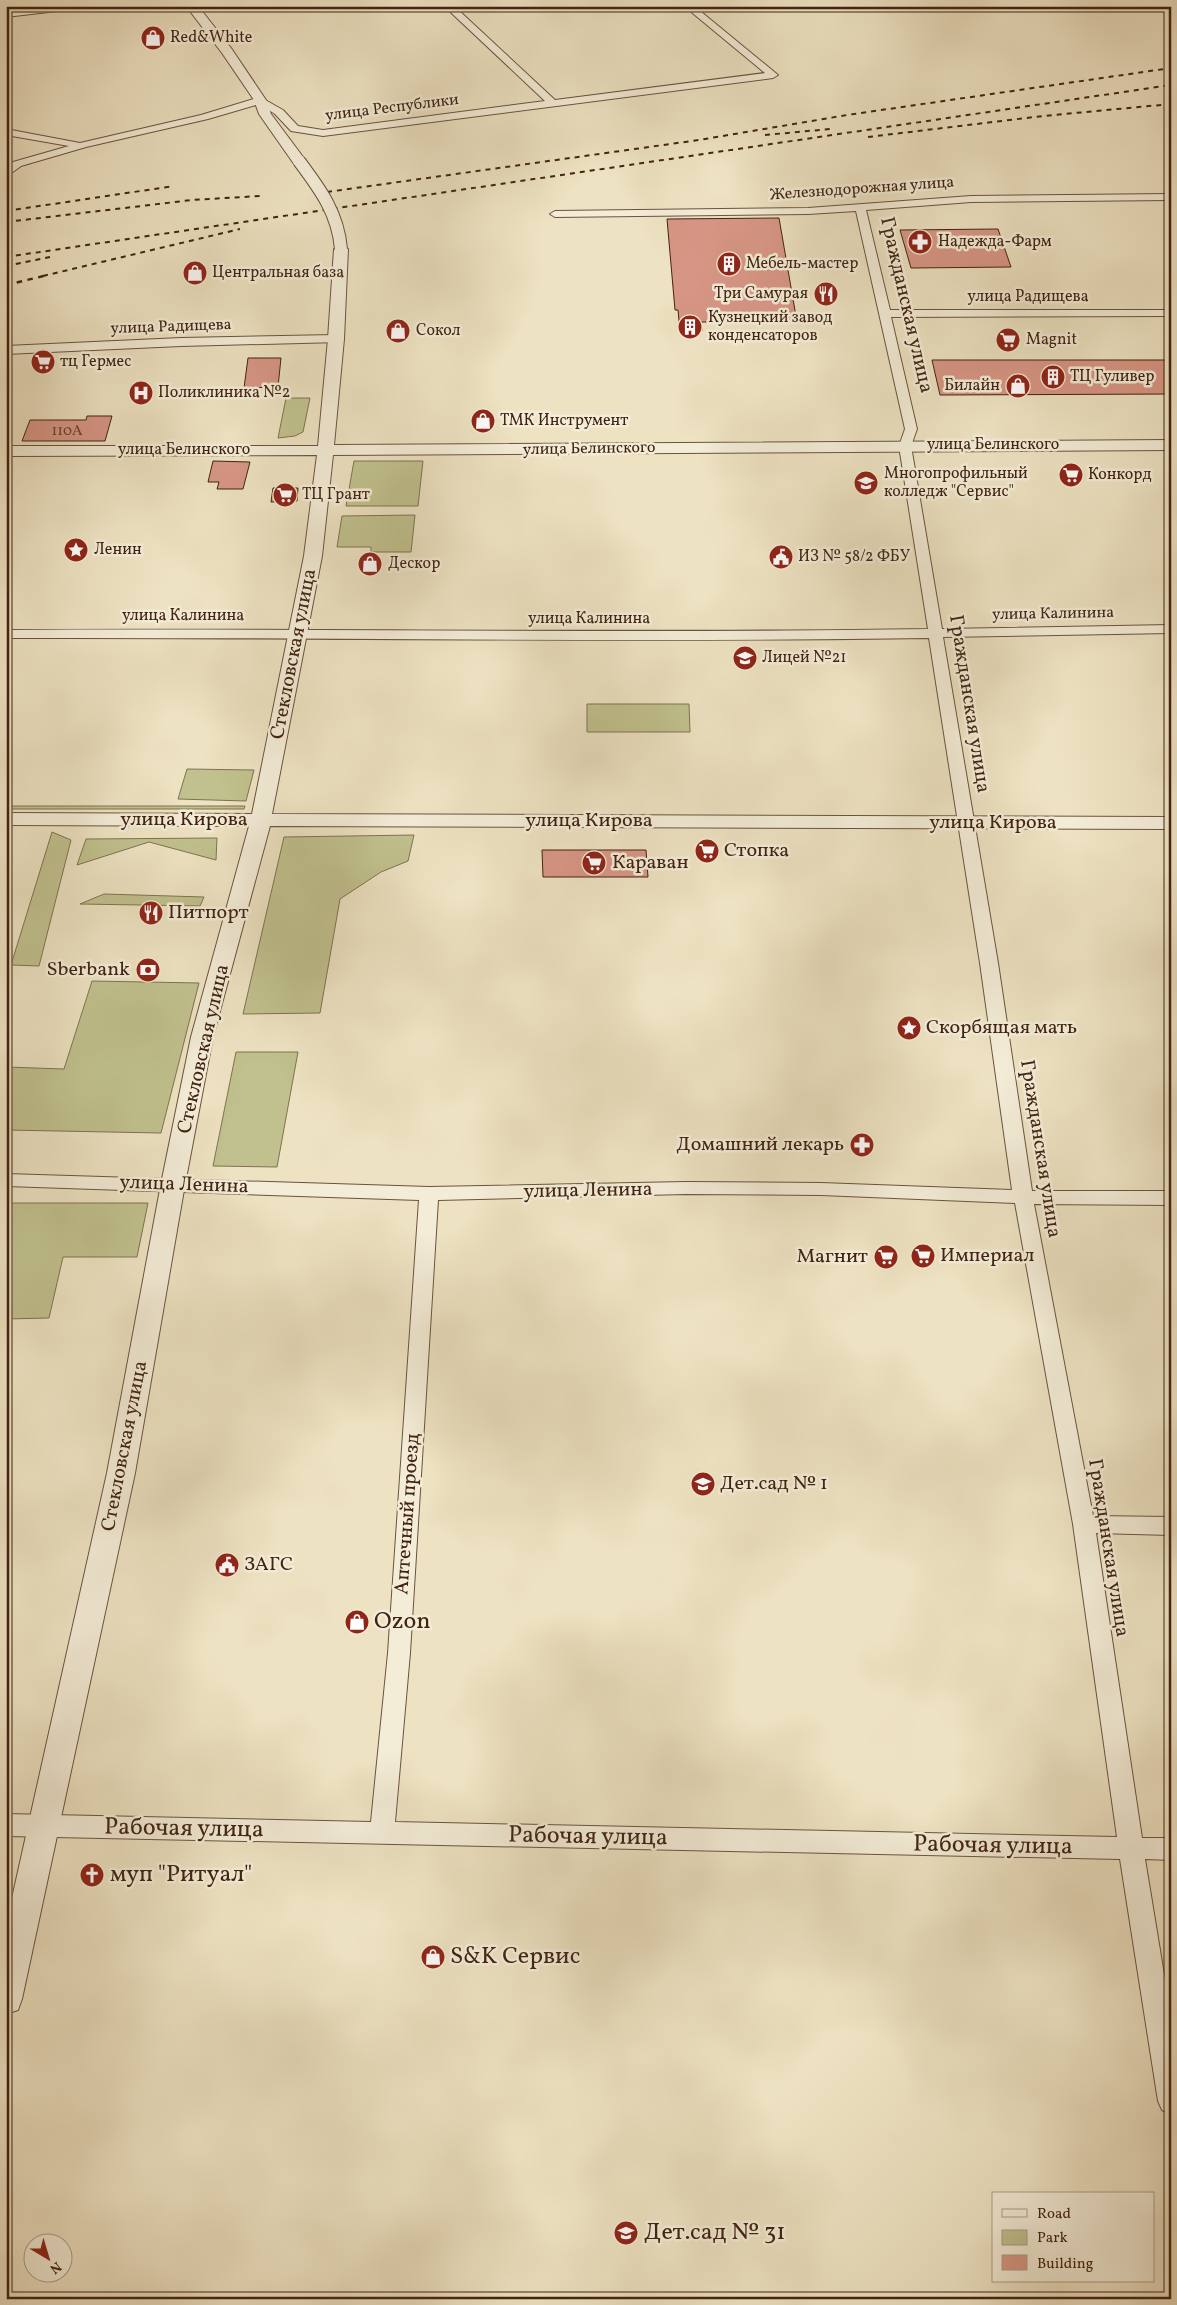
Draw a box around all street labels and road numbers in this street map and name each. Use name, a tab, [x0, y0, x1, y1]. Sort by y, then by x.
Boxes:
street label: улица Республики	[324, 89, 460, 127]
street label: Железнодорожная улица	[769, 172, 955, 206]
street label: Гражданская улица	[872, 214, 940, 396]
street label: улица Радищева	[967, 286, 1089, 308]
street label: улица Радищева	[110, 314, 232, 340]
street label: улица Белинского	[927, 434, 1059, 456]
street label: улица Белинского	[522, 437, 656, 461]
street label: улица Белинского	[118, 439, 250, 461]
street label: Стекловская улица	[264, 566, 324, 742]
street label: улица Калинина	[992, 602, 1114, 626]
street label: улица Калинина	[122, 605, 244, 627]
street label: улица Калинина	[528, 608, 650, 630]
street label: Гражданская улица	[941, 613, 997, 795]
street label: улица Кирова	[120, 806, 248, 834]
street label: улица Кирова	[525, 807, 653, 835]
street label: улица Кирова	[929, 809, 1057, 837]
street label: Стекловская улица	[171, 961, 237, 1137]
street label: Гражданская улица	[1012, 1058, 1068, 1240]
street label: улица Ленина	[119, 1169, 249, 1201]
street label: улица Ленина	[523, 1176, 653, 1206]
street label: Стекловская улица	[95, 1358, 155, 1534]
street label: Аптечный проезд	[388, 1432, 428, 1596]
street label: Гражданская улица	[1080, 1457, 1136, 1639]
street label: Рабочая улица	[104, 1811, 264, 1847]
street label: Рабочая улица	[508, 1819, 668, 1855]
street label: Рабочая улица	[913, 1828, 1073, 1864]

